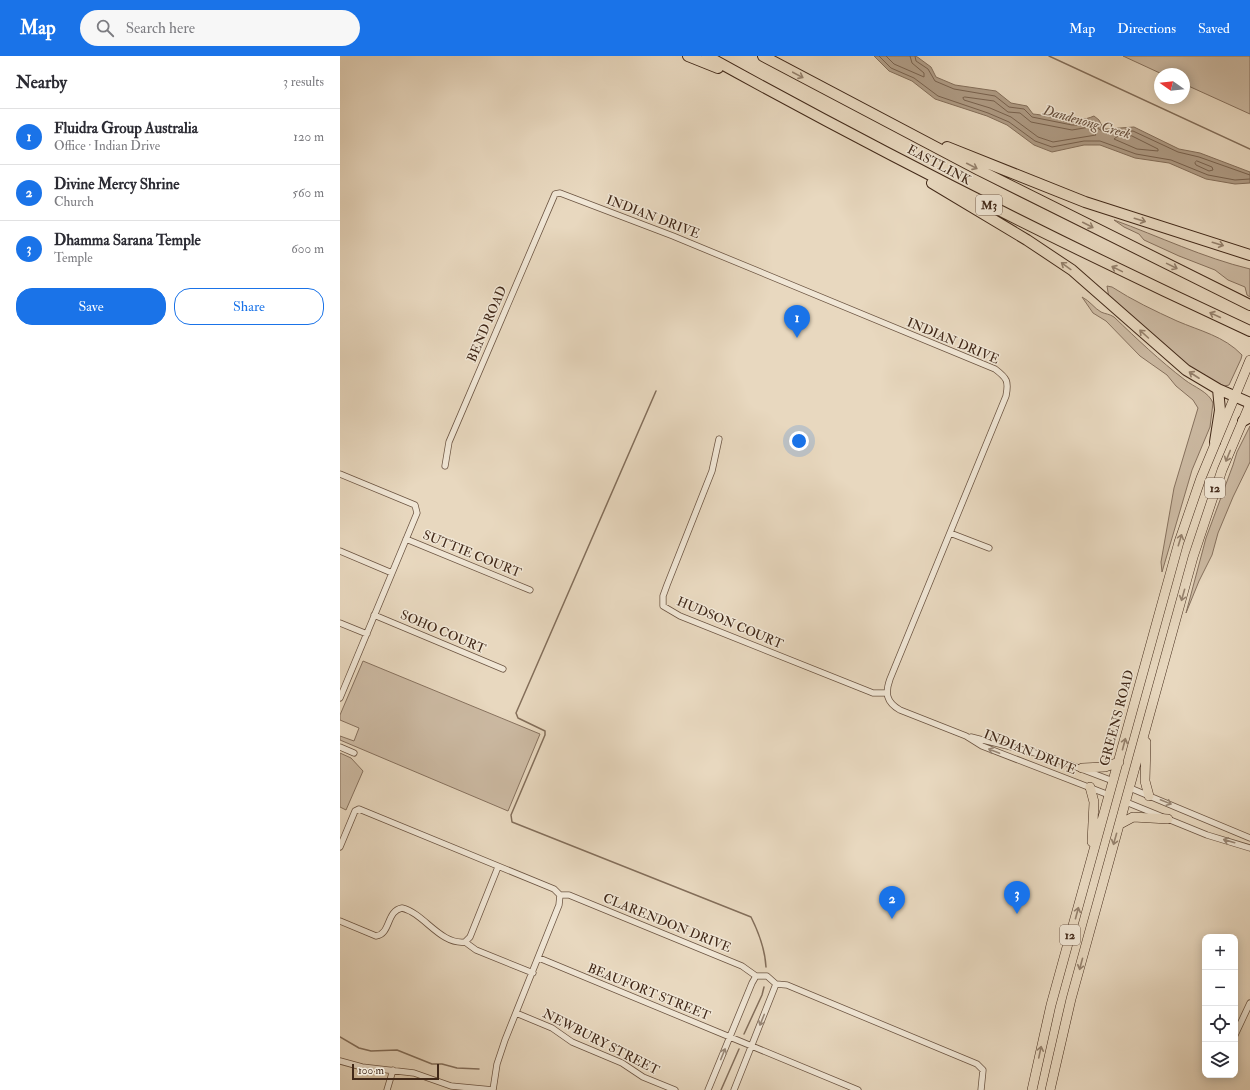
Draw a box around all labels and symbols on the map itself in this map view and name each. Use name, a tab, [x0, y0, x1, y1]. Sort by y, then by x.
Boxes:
north arrow	[1154, 68, 1190, 104]
one-way arrow	[792, 71, 804, 79]
water label: Dandenong Creek	[1040, 101, 1133, 143]
street label: EASTLINK	[904, 142, 974, 189]
one-way arrow	[966, 163, 978, 170]
street label: INDIAN DRIVE	[604, 192, 702, 242]
road number: M3	[976, 195, 1002, 215]
one-way arrow	[1133, 217, 1146, 224]
one-way arrow	[1082, 221, 1094, 229]
one-way arrow	[1211, 241, 1224, 248]
one-way arrow	[1060, 262, 1071, 270]
one-way arrow	[1166, 263, 1178, 270]
one-way arrow	[1111, 265, 1123, 272]
street label: BEND ROAD	[464, 284, 510, 364]
pin: 1	[784, 305, 810, 338]
one-way arrow	[1209, 311, 1221, 318]
street label: INDIAN DRIVE	[904, 314, 1002, 368]
one-way arrow	[1139, 329, 1149, 338]
one-way arrow	[1189, 371, 1200, 379]
your location	[789, 431, 809, 451]
one-way arrow	[1223, 450, 1231, 462]
road number: 12	[1205, 478, 1225, 498]
street label: SUTTIE COURT	[421, 527, 524, 581]
one-way arrow	[1177, 534, 1184, 547]
one-way arrow	[1178, 588, 1186, 601]
street label: HUDSON COURT	[675, 593, 786, 653]
street label: SOHO COURT	[398, 607, 488, 657]
street label: GREENS ROAD	[1096, 668, 1138, 768]
street label: INDIAN DRIVE	[981, 726, 1079, 778]
one-way arrow	[1120, 737, 1128, 750]
one-way arrow	[989, 746, 1001, 754]
one-way arrow	[1159, 799, 1171, 807]
one-way arrow	[1111, 832, 1119, 845]
one-way arrow	[1222, 837, 1235, 844]
pin: 3	[1004, 881, 1030, 914]
pin: 2	[879, 886, 905, 919]
street label: CLARENDON DRIVE	[601, 890, 733, 956]
one-way arrow	[1073, 906, 1081, 919]
road number: 12	[1060, 925, 1080, 945]
one-way arrow	[1076, 957, 1084, 970]
street label: BEAUFORT STREET	[585, 960, 713, 1024]
street label: NEWBURY STREET	[540, 1006, 662, 1078]
one-way arrow	[758, 1014, 766, 1026]
one-way arrow	[1036, 1046, 1044, 1059]
one-way arrow	[719, 1048, 727, 1060]
scale bar	[352, 1062, 439, 1081]

